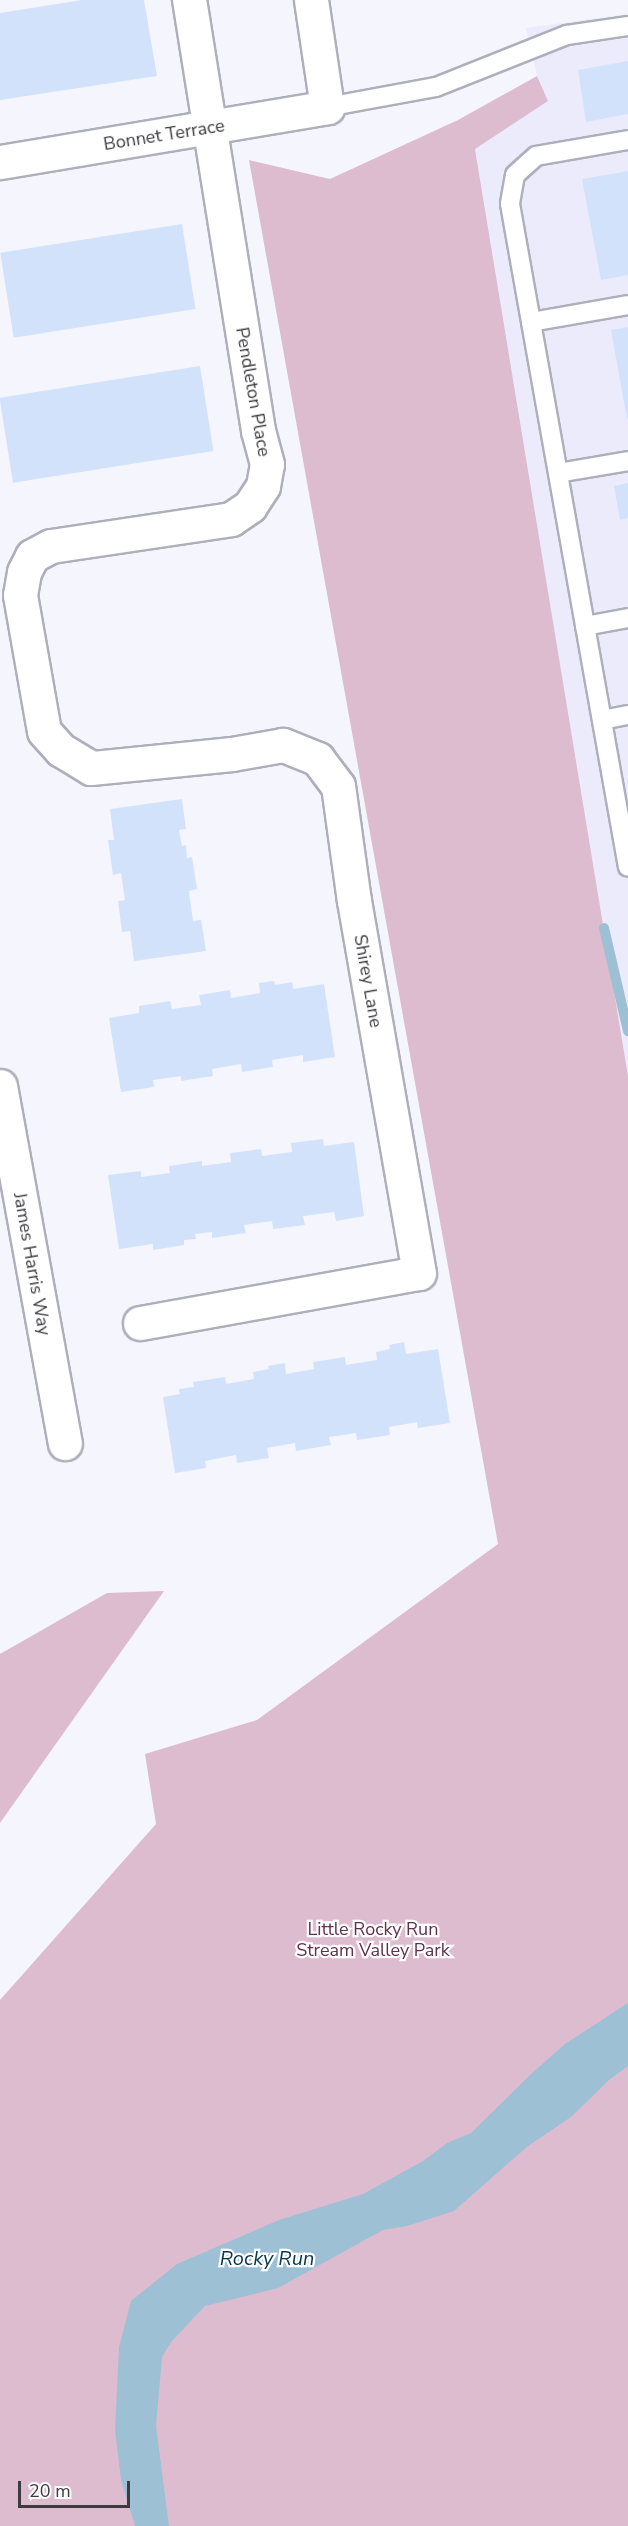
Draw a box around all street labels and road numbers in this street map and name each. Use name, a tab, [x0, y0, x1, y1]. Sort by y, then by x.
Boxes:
street label: Bonnet Terrace	[102, 115, 226, 155]
street label: Pendleton Place	[231, 326, 275, 458]
street label: Shirey Lane	[349, 933, 387, 1029]
street label: James Harris Way	[9, 1191, 55, 1337]

